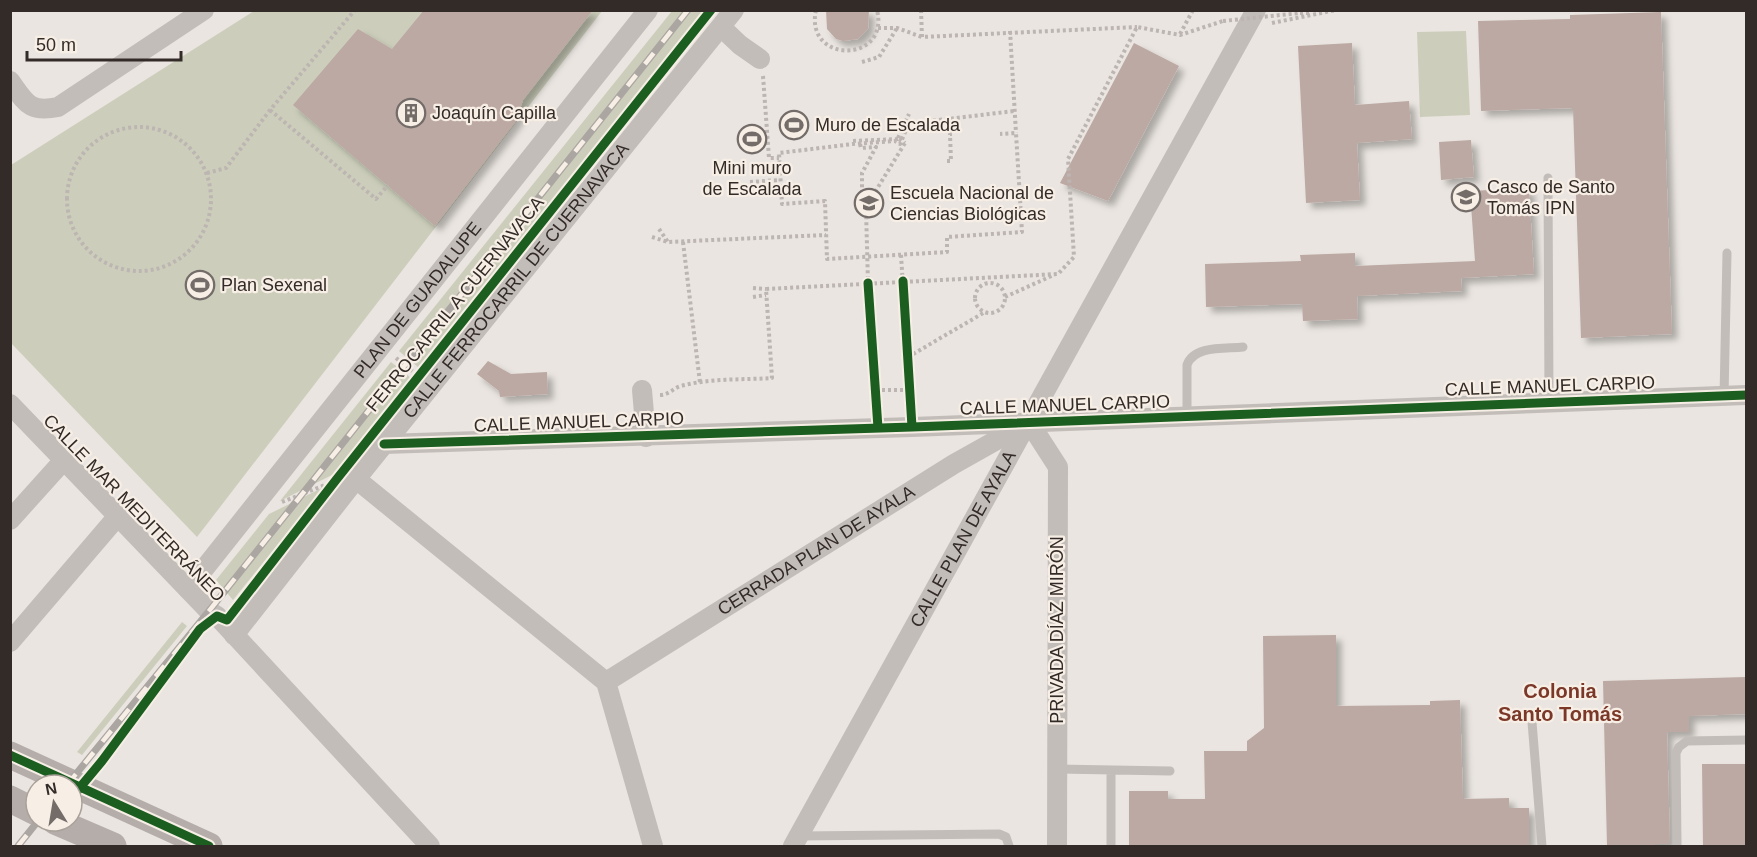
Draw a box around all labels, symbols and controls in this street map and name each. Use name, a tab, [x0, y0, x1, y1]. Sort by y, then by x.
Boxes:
scale bar	[27, 24, 182, 62]
text: 50 m	[36, 35, 76, 55]
building icon: Joaquín Capilla	[395, 97, 427, 129]
place label: Joaquín Capilla	[432, 103, 557, 123]
sports icon: Muro de Escalada	[778, 109, 810, 141]
place label: Muro de Escalada	[815, 115, 961, 135]
sports icon: Mini muro de Escalada	[736, 123, 768, 155]
street label: CALLE FERROCARRIL DE CUERNAVACA	[399, 139, 633, 422]
place label: Mini muro de Escalada	[702, 158, 803, 199]
place label: Casco de Santo Tomás IPN	[1487, 177, 1615, 218]
school or university icon: Casco de Santo Tomás IPN	[1450, 181, 1482, 213]
place label: Escuela Nacional de Ciencias Biológicas	[890, 183, 1054, 224]
school or university icon: Escuela Nacional de Ciencias Biológicas	[853, 187, 885, 219]
street label: FERROCARRIL A CUERNAVACA	[362, 193, 548, 415]
street label: PLAN DE GUADALUPE	[350, 218, 485, 382]
sports icon: Plan Sexenal	[184, 269, 216, 301]
place label: Plan Sexenal	[221, 275, 327, 295]
street label: CALLE MANUEL CARPIO	[1445, 372, 1655, 400]
street label: CALLE MANUEL CARPIO	[960, 391, 1170, 419]
street label: CALLE MANUEL CARPIO	[474, 408, 684, 436]
street label: CALLE MAR MEDITERRÁNEO	[39, 410, 229, 606]
street label: CALLE PLAN DE AYALA	[906, 447, 1020, 631]
street label: CERRADA PLAN DE AYALA	[714, 481, 918, 619]
street label: PRIVADA DÍAZ MIRÓN	[1046, 536, 1067, 724]
district label: Colonia Santo Tomás	[1498, 680, 1622, 725]
north arrow	[24, 773, 84, 833]
text: N	[44, 779, 59, 798]

